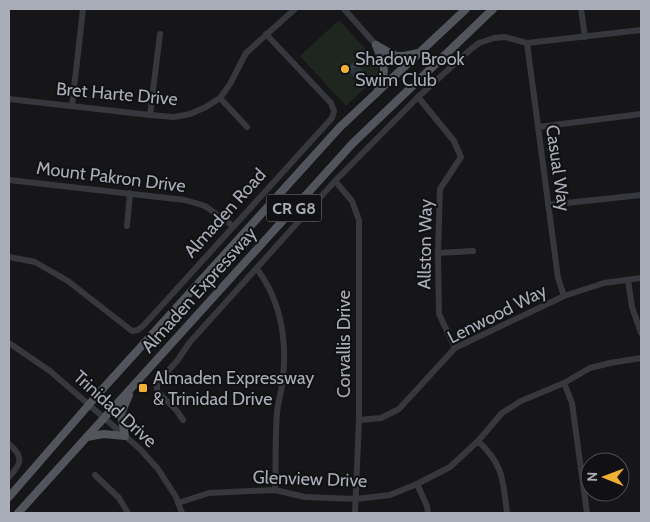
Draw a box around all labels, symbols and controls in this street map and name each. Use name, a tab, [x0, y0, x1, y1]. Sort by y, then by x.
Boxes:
place label: Shadow Brook Swim Club	[355, 48, 466, 91]
marker: Shadow Brook Swim Club	[339, 63, 351, 75]
street label: Bret Harte Drive	[55, 78, 179, 110]
street label: Casual Way	[541, 123, 575, 213]
street label: Mount Pakron Drive	[35, 157, 187, 197]
street label: Almaden Road	[179, 164, 271, 262]
road number: CR G8	[266, 194, 322, 222]
street label: Allston Way	[413, 199, 437, 289]
street label: Almaden Expressway	[137, 223, 261, 357]
street label: Lenwood Way	[444, 280, 550, 348]
street label: Corvallis Drive	[333, 290, 355, 398]
street label: Trinidad Drive	[69, 366, 161, 452]
place label: Almaden Expressway & Trinidad Drive	[153, 367, 314, 410]
marker: Almaden Expressway & Trinidad Drive	[137, 382, 149, 394]
north arrow	[580, 452, 630, 502]
street label: Glenview Drive	[252, 466, 368, 492]
text: N	[583, 472, 601, 482]

